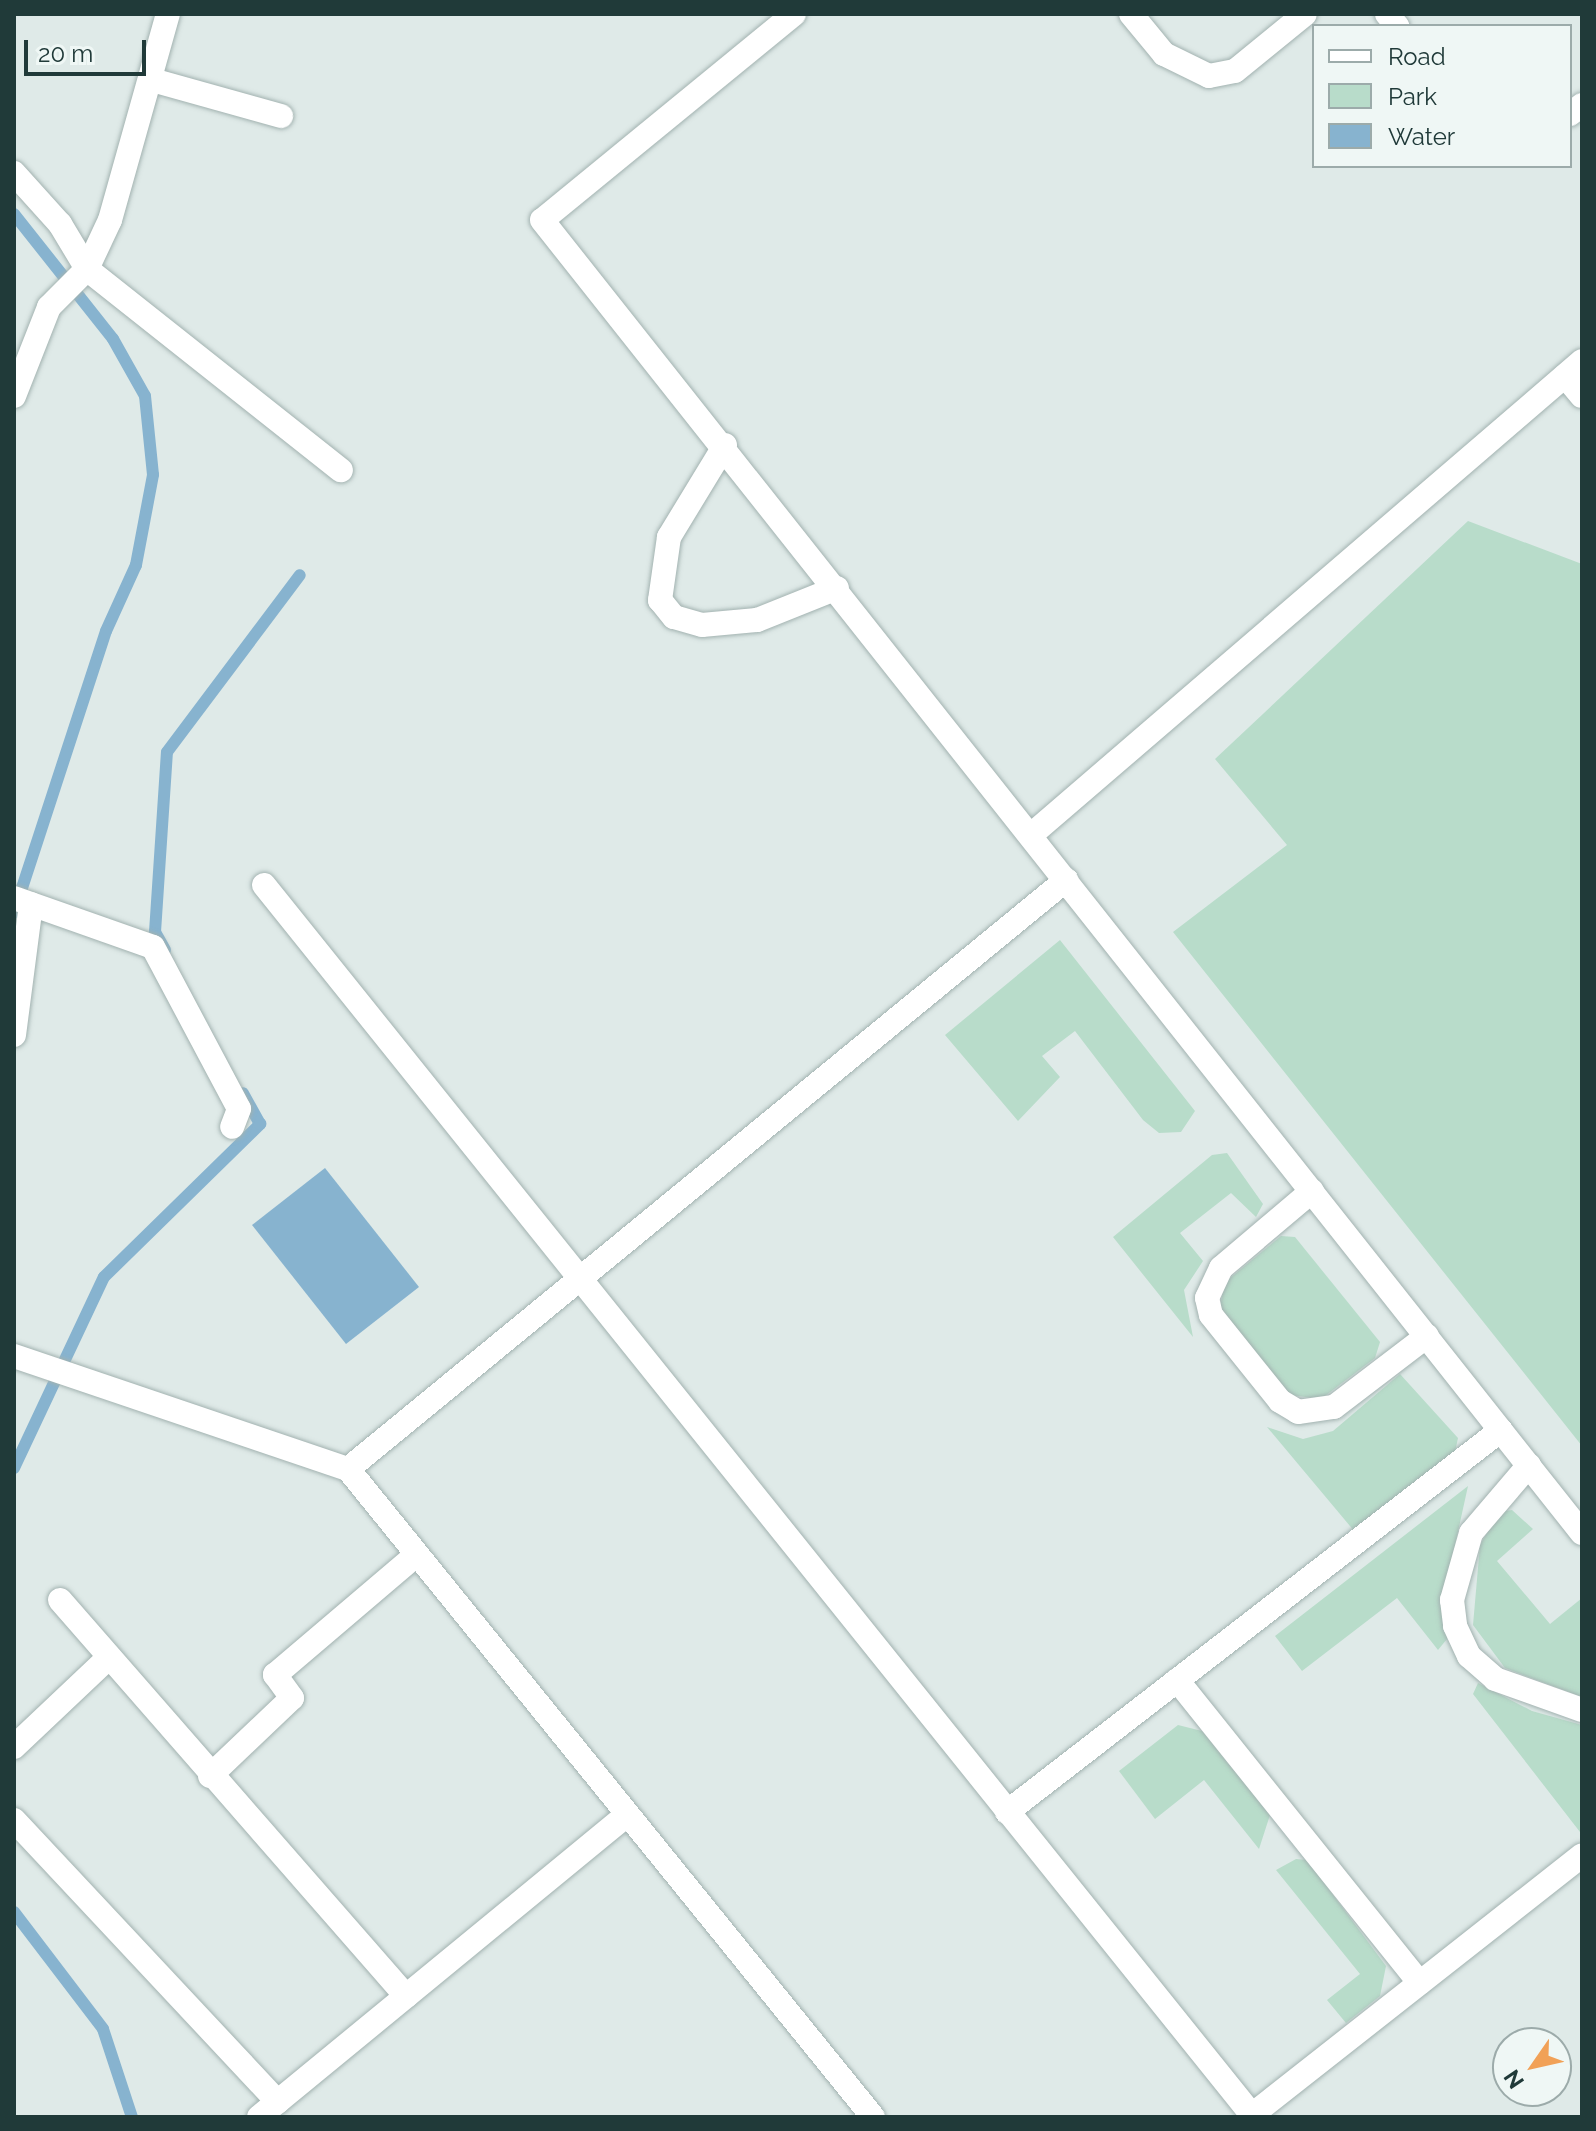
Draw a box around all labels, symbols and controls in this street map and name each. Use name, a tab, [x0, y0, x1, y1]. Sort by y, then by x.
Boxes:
scale bar	[28, 24, 150, 74]
legend	[1312, 24, 1572, 168]
text: 20 m	[38, 39, 93, 68]
text: Road	[1388, 42, 1446, 71]
text: Park	[1388, 82, 1437, 111]
text: Water	[1388, 122, 1455, 151]
north arrow	[1492, 2027, 1572, 2107]
text: N	[1498, 2065, 1529, 2094]

